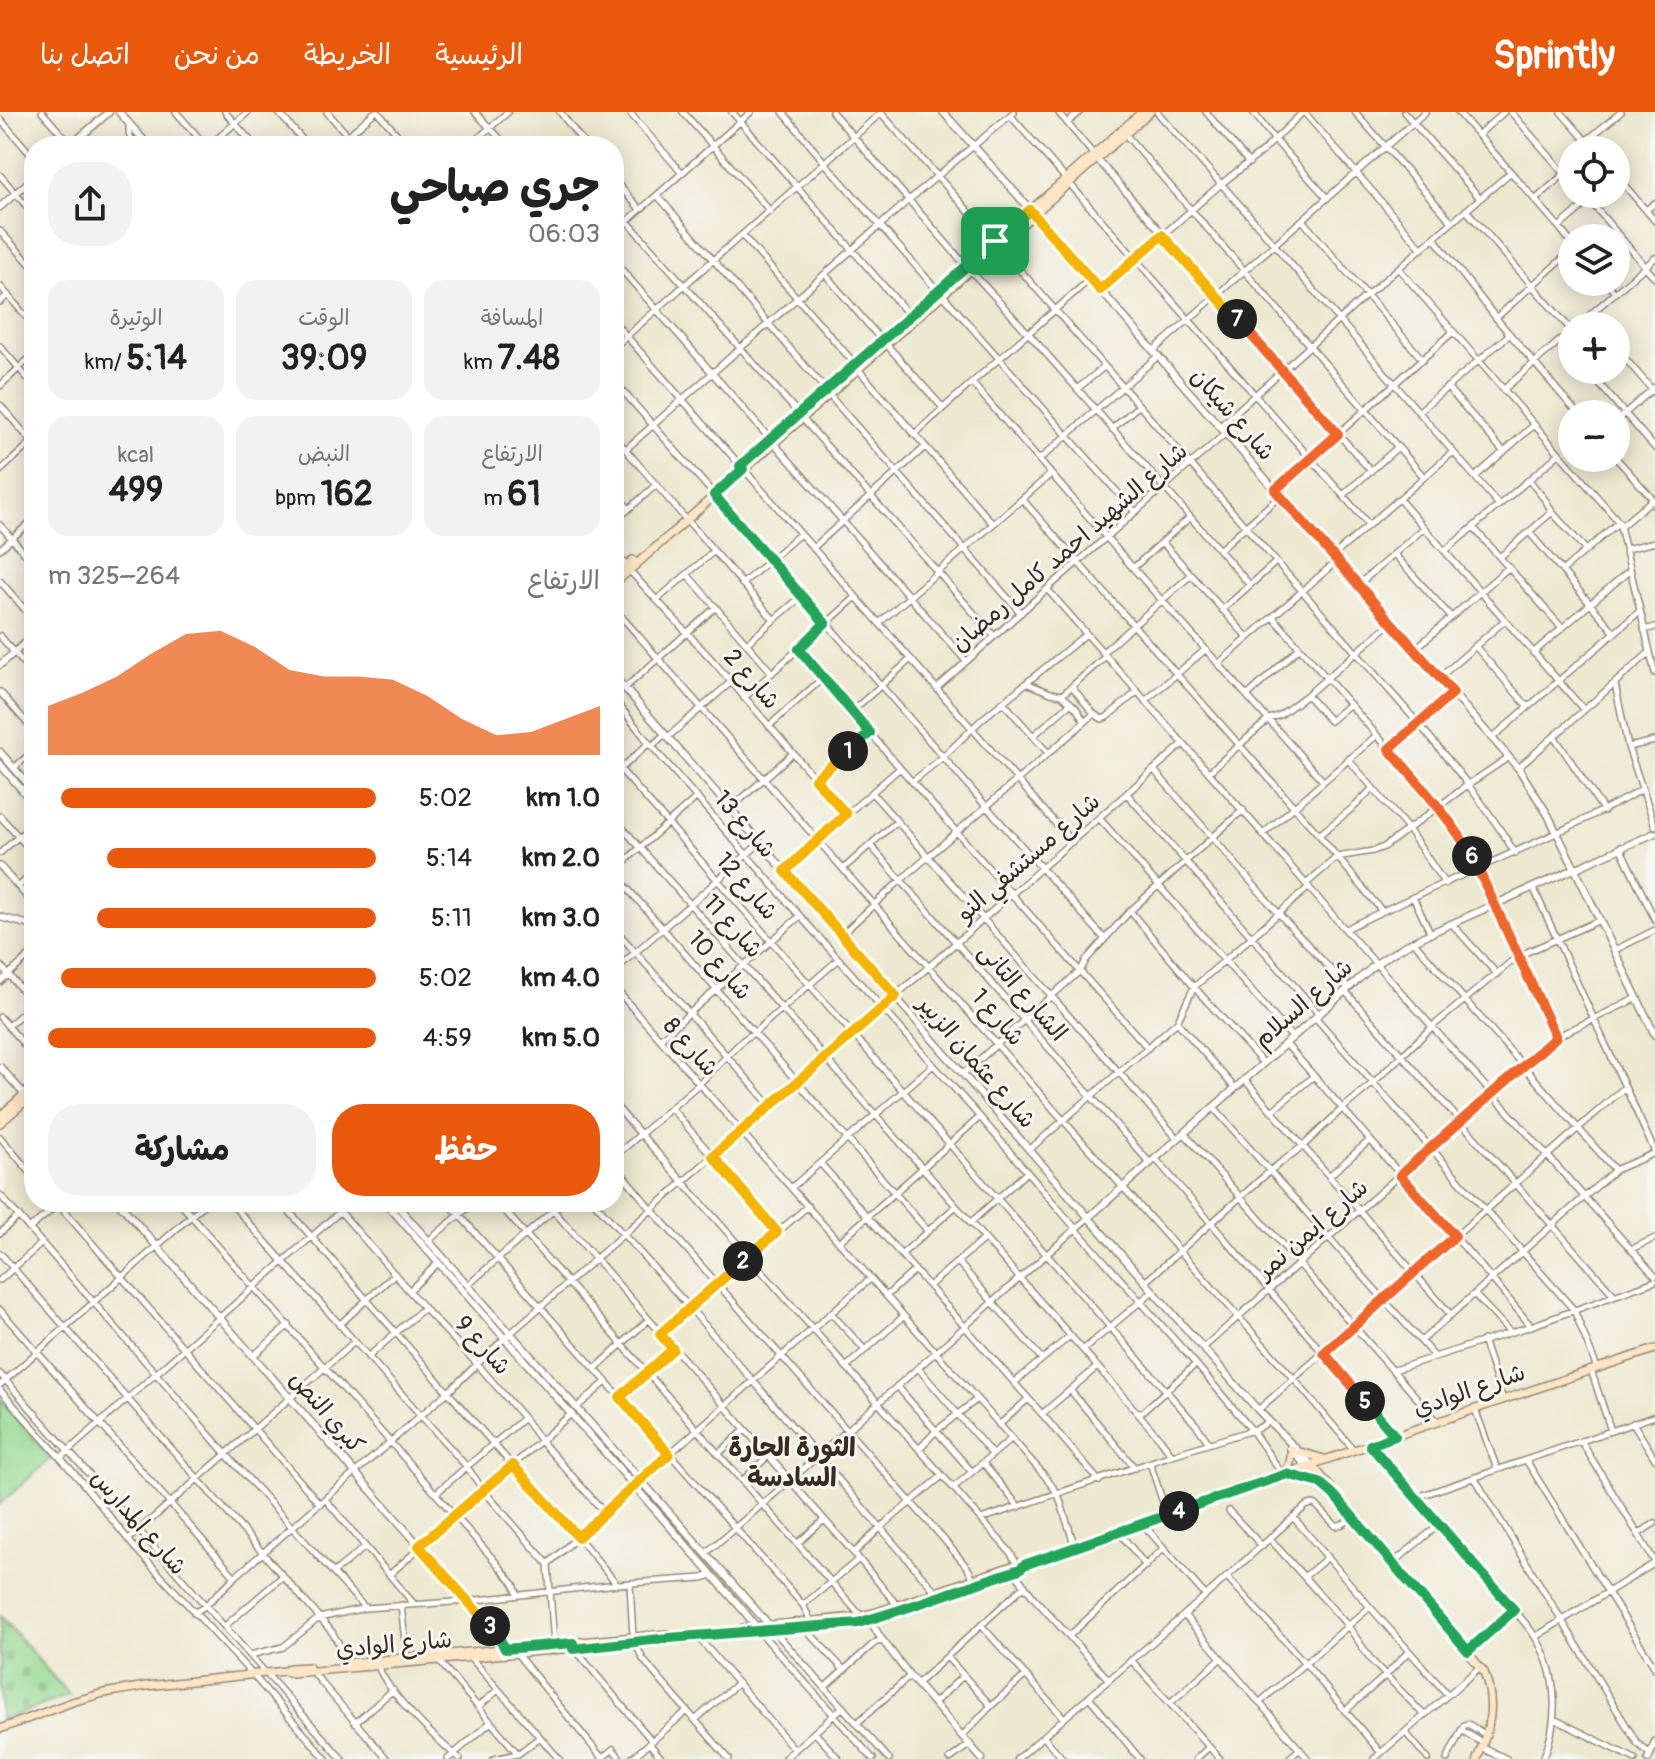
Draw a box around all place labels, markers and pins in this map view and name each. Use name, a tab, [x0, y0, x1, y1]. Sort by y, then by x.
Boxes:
pin	[961, 207, 1029, 275]
pin: 7	[1217, 299, 1257, 339]
pin: 1	[828, 731, 868, 771]
pin: 6	[1452, 836, 1492, 876]
pin: 2	[723, 1241, 763, 1281]
pin: 5	[1345, 1381, 1385, 1421]
pin: 4	[1159, 1491, 1199, 1531]
pin: 3	[470, 1606, 510, 1646]

